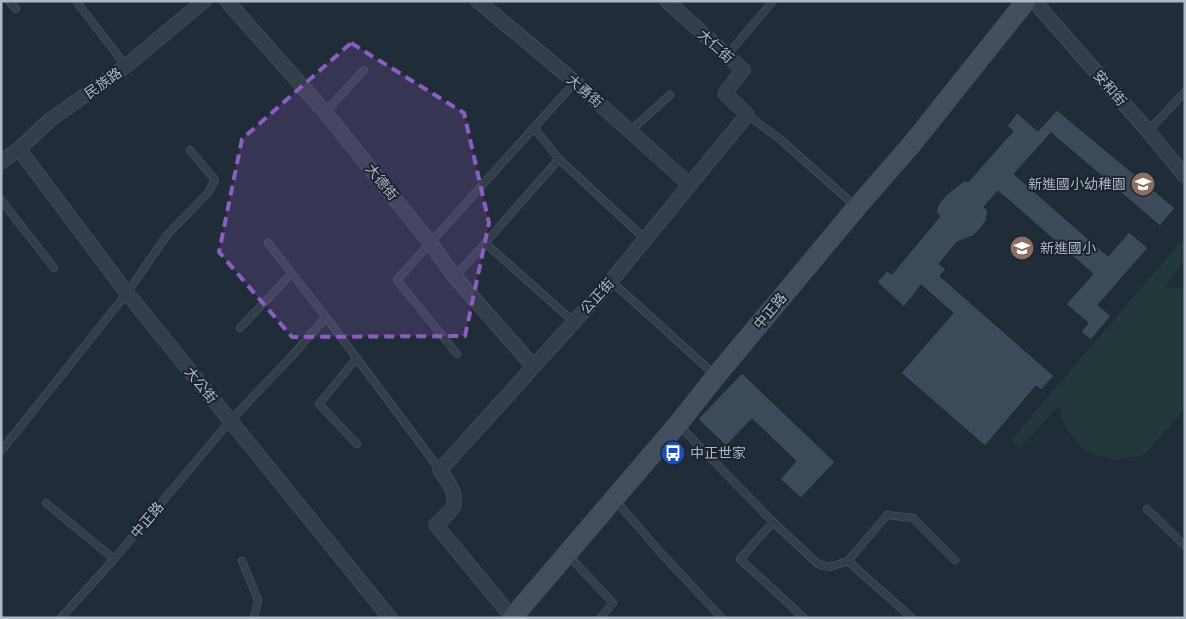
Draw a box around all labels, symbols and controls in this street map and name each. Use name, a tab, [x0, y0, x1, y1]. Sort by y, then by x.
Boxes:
street label: 大仁街	[695, 26, 737, 66]
street label: 民族路	[81, 64, 125, 102]
street label: 安和街	[1090, 67, 1130, 109]
street label: 大勇街	[564, 71, 606, 111]
street label: 大德街	[363, 161, 401, 203]
school or university icon: 新進國小幼稚園	[1130, 171, 1156, 197]
place label: 新進國小幼稚園	[1028, 176, 1126, 192]
school or university icon: 新進國小	[1009, 235, 1035, 261]
place label: 新進國小	[1040, 240, 1096, 256]
street label: 公正街	[577, 275, 617, 317]
street label: 中正路	[750, 290, 790, 332]
street label: 大公街	[182, 364, 220, 406]
bus stop icon: 中正世家	[660, 440, 686, 466]
place label: 中正世家	[690, 445, 746, 461]
street label: 中正路	[127, 499, 167, 541]

